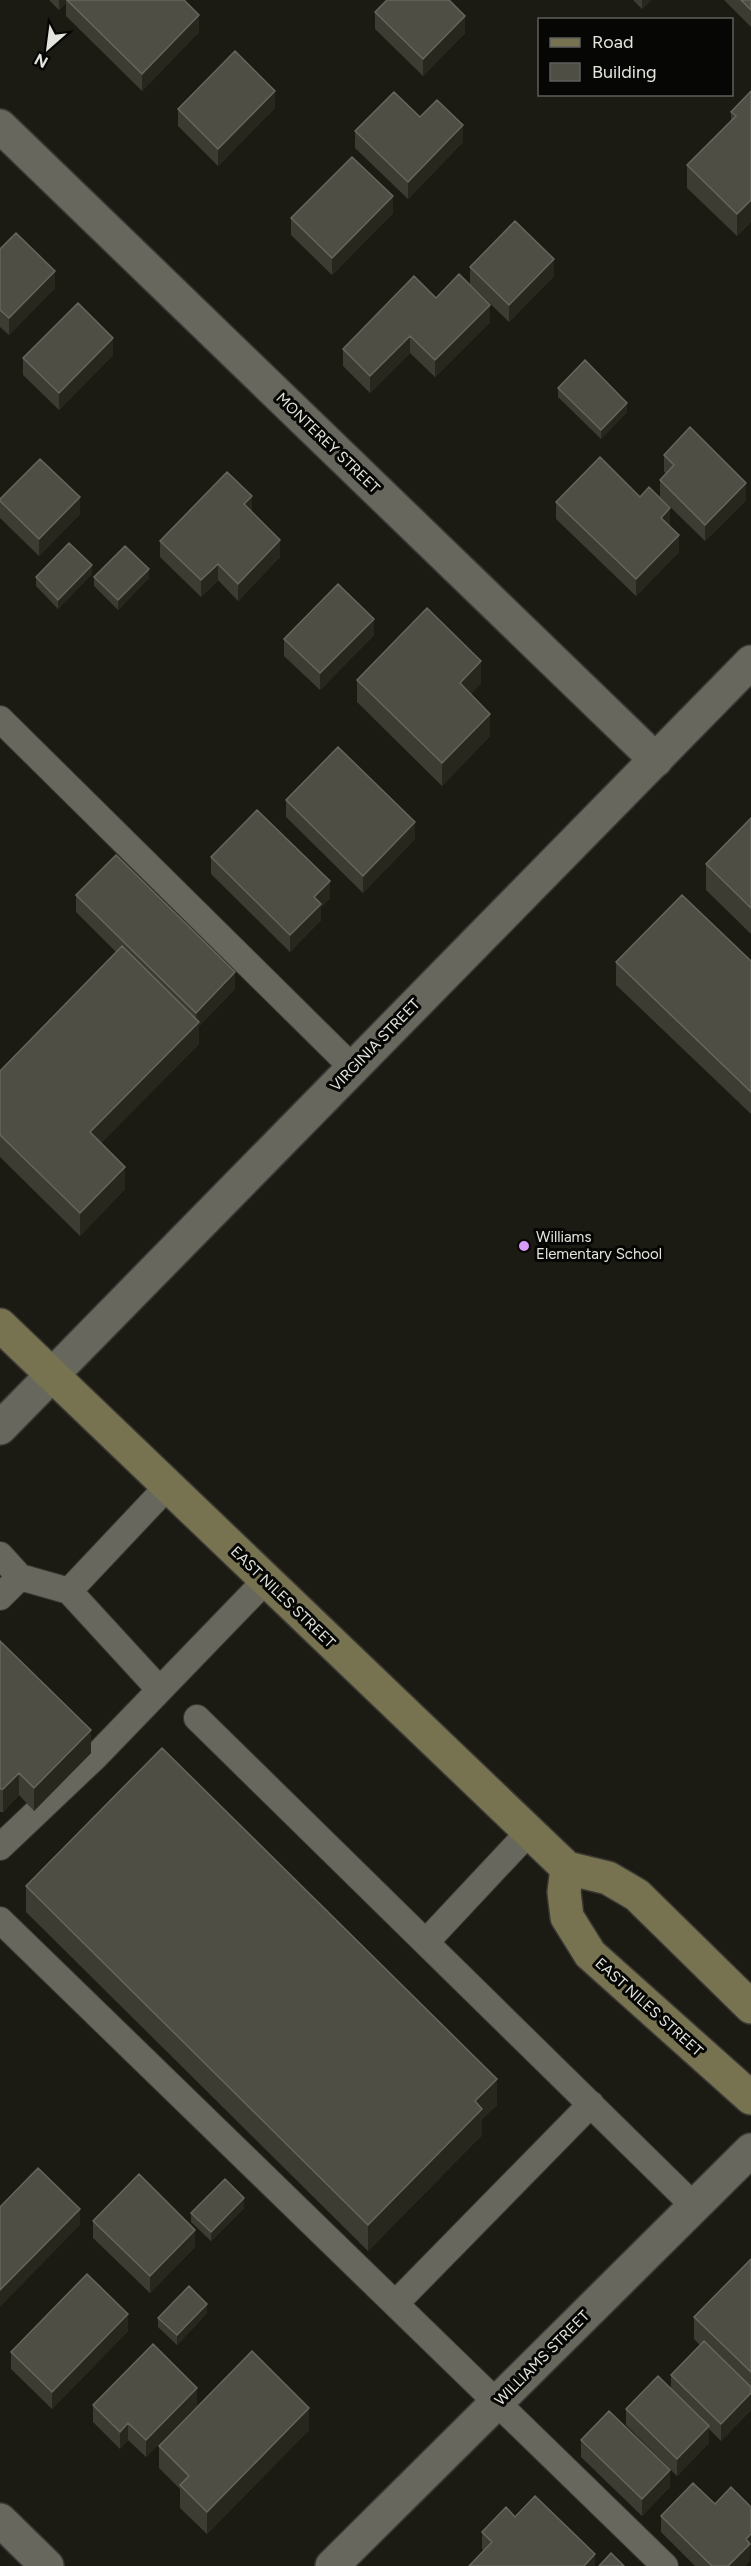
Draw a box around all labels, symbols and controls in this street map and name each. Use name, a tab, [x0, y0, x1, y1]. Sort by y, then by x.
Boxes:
north arrow	[18, 18, 78, 78]
legend	[538, 18, 733, 96]
text: Road	[592, 31, 633, 53]
text: N	[31, 50, 51, 72]
text: Building	[592, 61, 657, 83]
street label: MONTEREY STREET	[272, 389, 384, 498]
street label: VIRGINIA STREET	[326, 995, 424, 1095]
place label: Williams Elementary School	[536, 1228, 662, 1263]
marker: Williams Elementary School	[517, 1239, 531, 1253]
street label: EAST NILES STREET	[227, 1542, 340, 1652]
street label: EAST NILES STREET	[592, 1954, 707, 2060]
street label: WILLIAMS STREET	[491, 2306, 594, 2409]

